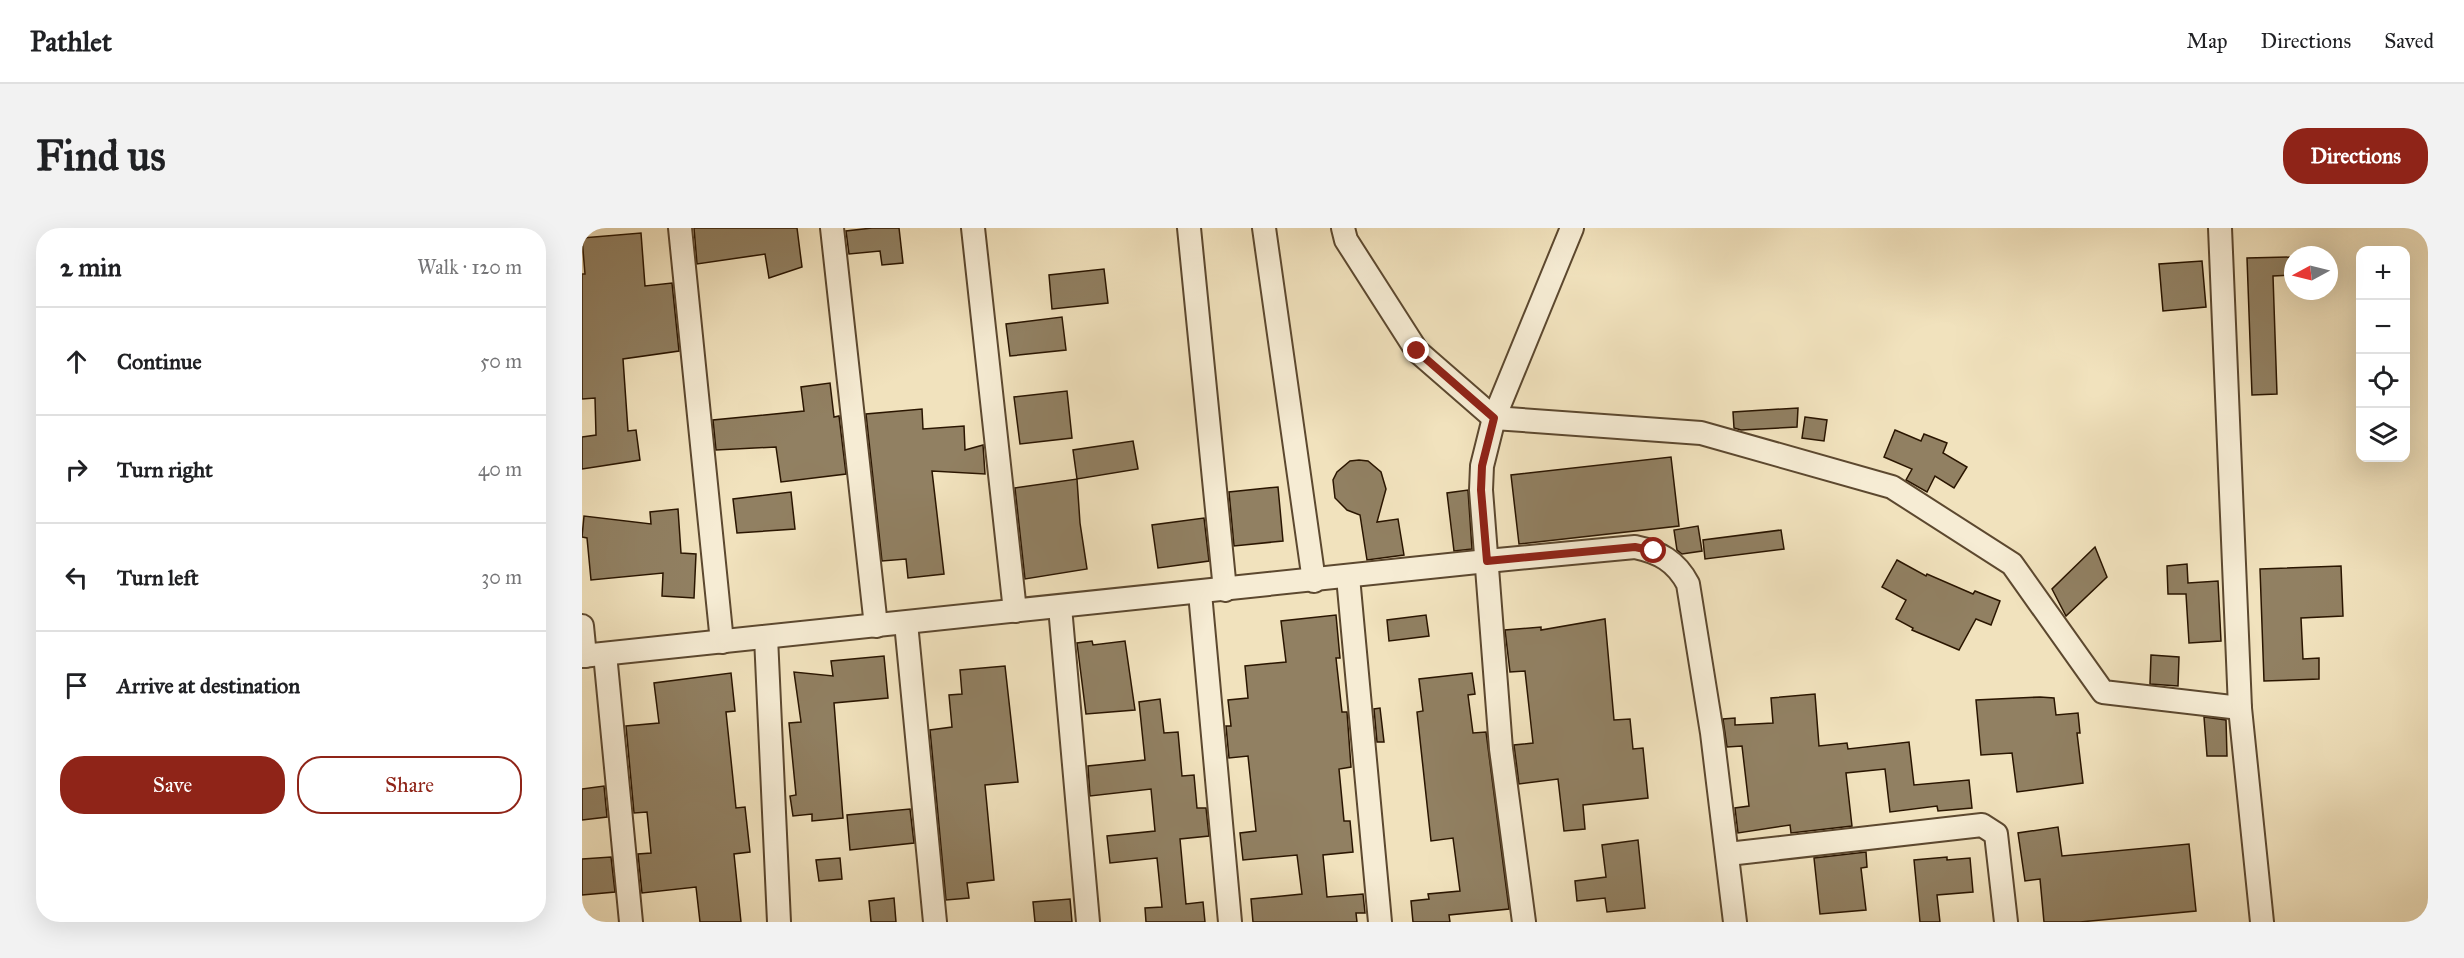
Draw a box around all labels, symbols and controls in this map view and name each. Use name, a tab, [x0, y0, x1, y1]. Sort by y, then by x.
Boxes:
text: Pathlet	[30, 24, 112, 59]
text: Map	[2187, 28, 2228, 54]
text: Directions	[2261, 28, 2351, 54]
text: Saved	[2384, 28, 2434, 54]
button: Directions	[2283, 128, 2428, 184]
text: Find us	[36, 130, 166, 182]
north arrow	[2284, 246, 2338, 300]
map controls	[2356, 246, 2410, 462]
button: +	[2356, 246, 2410, 300]
text: 2 min	[60, 251, 121, 283]
text: Walk · 120 m	[417, 255, 522, 279]
button: −	[2356, 300, 2410, 354]
route end	[1403, 337, 1429, 363]
icon: ahead	[60, 345, 93, 378]
text: Continue	[117, 348, 202, 375]
text: 50 m	[480, 349, 522, 373]
button: locate	[2356, 354, 2410, 408]
button: layers	[2356, 408, 2410, 462]
icon: right	[60, 453, 93, 486]
text: Turn right	[117, 456, 213, 483]
text: 40 m	[478, 457, 522, 481]
route start	[1640, 537, 1666, 563]
icon: left	[60, 561, 93, 594]
text: Turn left	[117, 564, 199, 591]
text: 30 m	[481, 565, 522, 589]
icon: arrive	[60, 669, 93, 702]
text: Arrive at destination	[117, 672, 300, 699]
button: Save	[60, 756, 285, 814]
button: Share	[297, 756, 522, 814]

